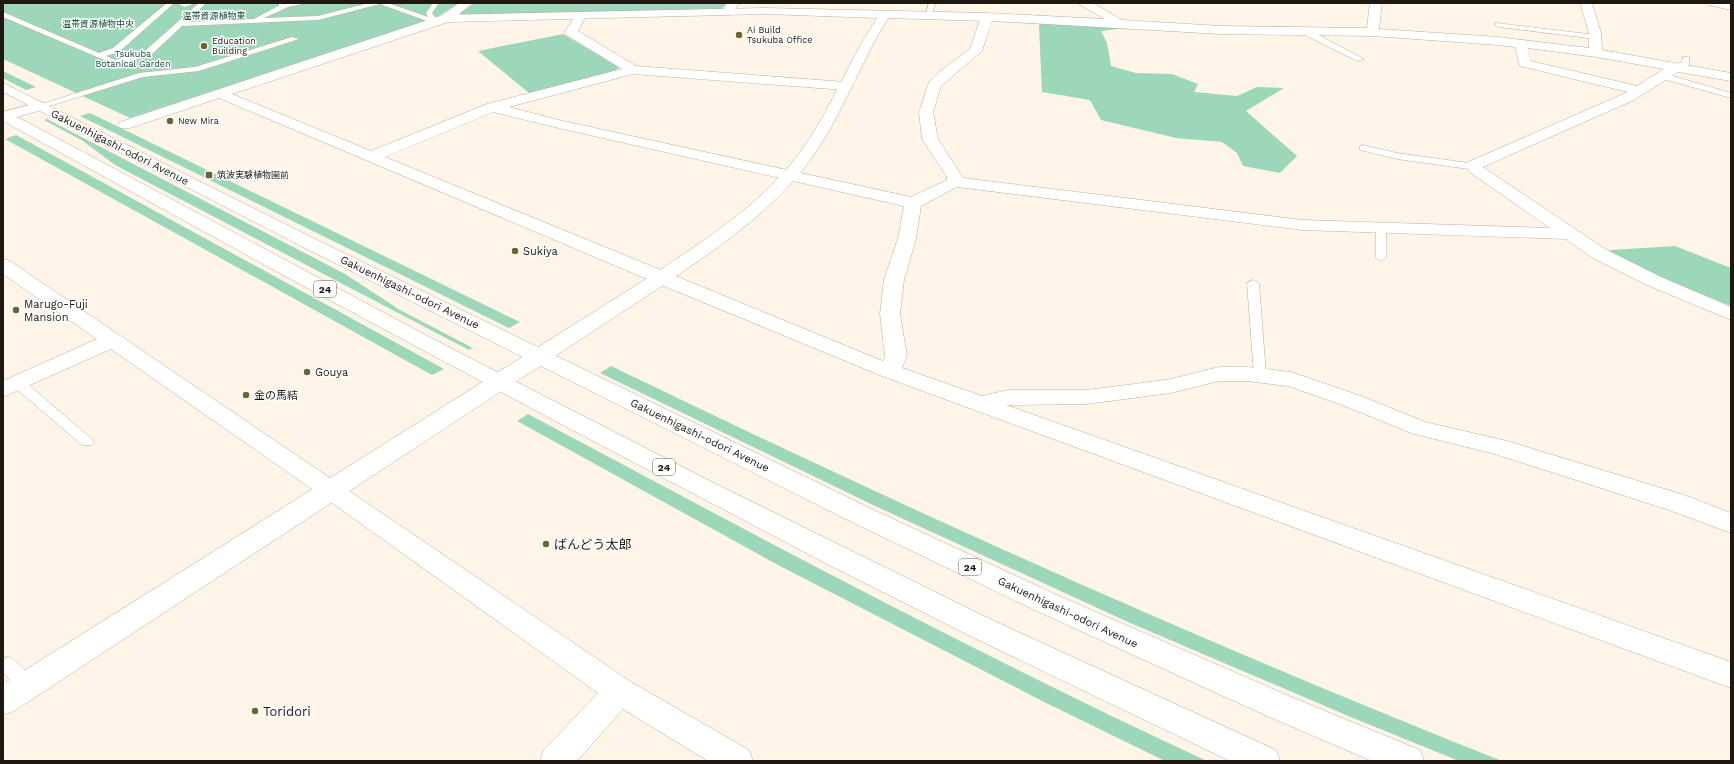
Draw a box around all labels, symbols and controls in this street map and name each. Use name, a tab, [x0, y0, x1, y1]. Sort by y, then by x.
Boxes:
park label: 温帯資源植物東	[182, 10, 246, 21]
park label: 温帯資源植物中央	[62, 18, 134, 29]
place label: Ai Build Tsukuba Office	[747, 25, 813, 45]
marker: Ai Build Tsukuba Office	[734, 30, 744, 40]
place label: Education Building	[212, 36, 256, 56]
marker: Education Building	[199, 41, 209, 51]
park label: Tsukuba Botanical Garden	[95, 49, 171, 69]
street label: Gakuenhigashi-odori Avenue	[49, 107, 191, 188]
marker: New Mira	[165, 116, 175, 126]
place label: New Mira	[178, 116, 219, 126]
place label: 筑波実験植物園前	[217, 169, 289, 180]
marker: 筑波実験植物園前	[204, 170, 214, 180]
place label: Sukiya	[523, 245, 558, 258]
marker: Sukiya	[510, 246, 520, 256]
street label: Gakuenhigashi-odori Avenue	[338, 253, 481, 332]
road number: 24	[314, 281, 336, 297]
place label: Marugo-Fuji Mansion	[24, 298, 88, 324]
marker: Marugo-Fuji Mansion	[11, 305, 21, 315]
place label: Gouya	[315, 366, 348, 379]
marker: Gouya	[302, 367, 312, 377]
place label: 金の馬結	[254, 389, 298, 402]
marker: 金の馬結	[241, 390, 251, 400]
street label: Gakuenhigashi-odori Avenue	[628, 396, 771, 475]
road number: 24	[653, 459, 675, 475]
place label: ばんどう太郎	[554, 537, 632, 552]
marker: ばんどう太郎	[541, 539, 551, 549]
road number: 24	[959, 559, 981, 575]
street label: Gakuenhigashi-odori Avenue	[996, 574, 1140, 651]
place label: Toridori	[263, 704, 311, 719]
marker: Toridori	[250, 706, 260, 716]

